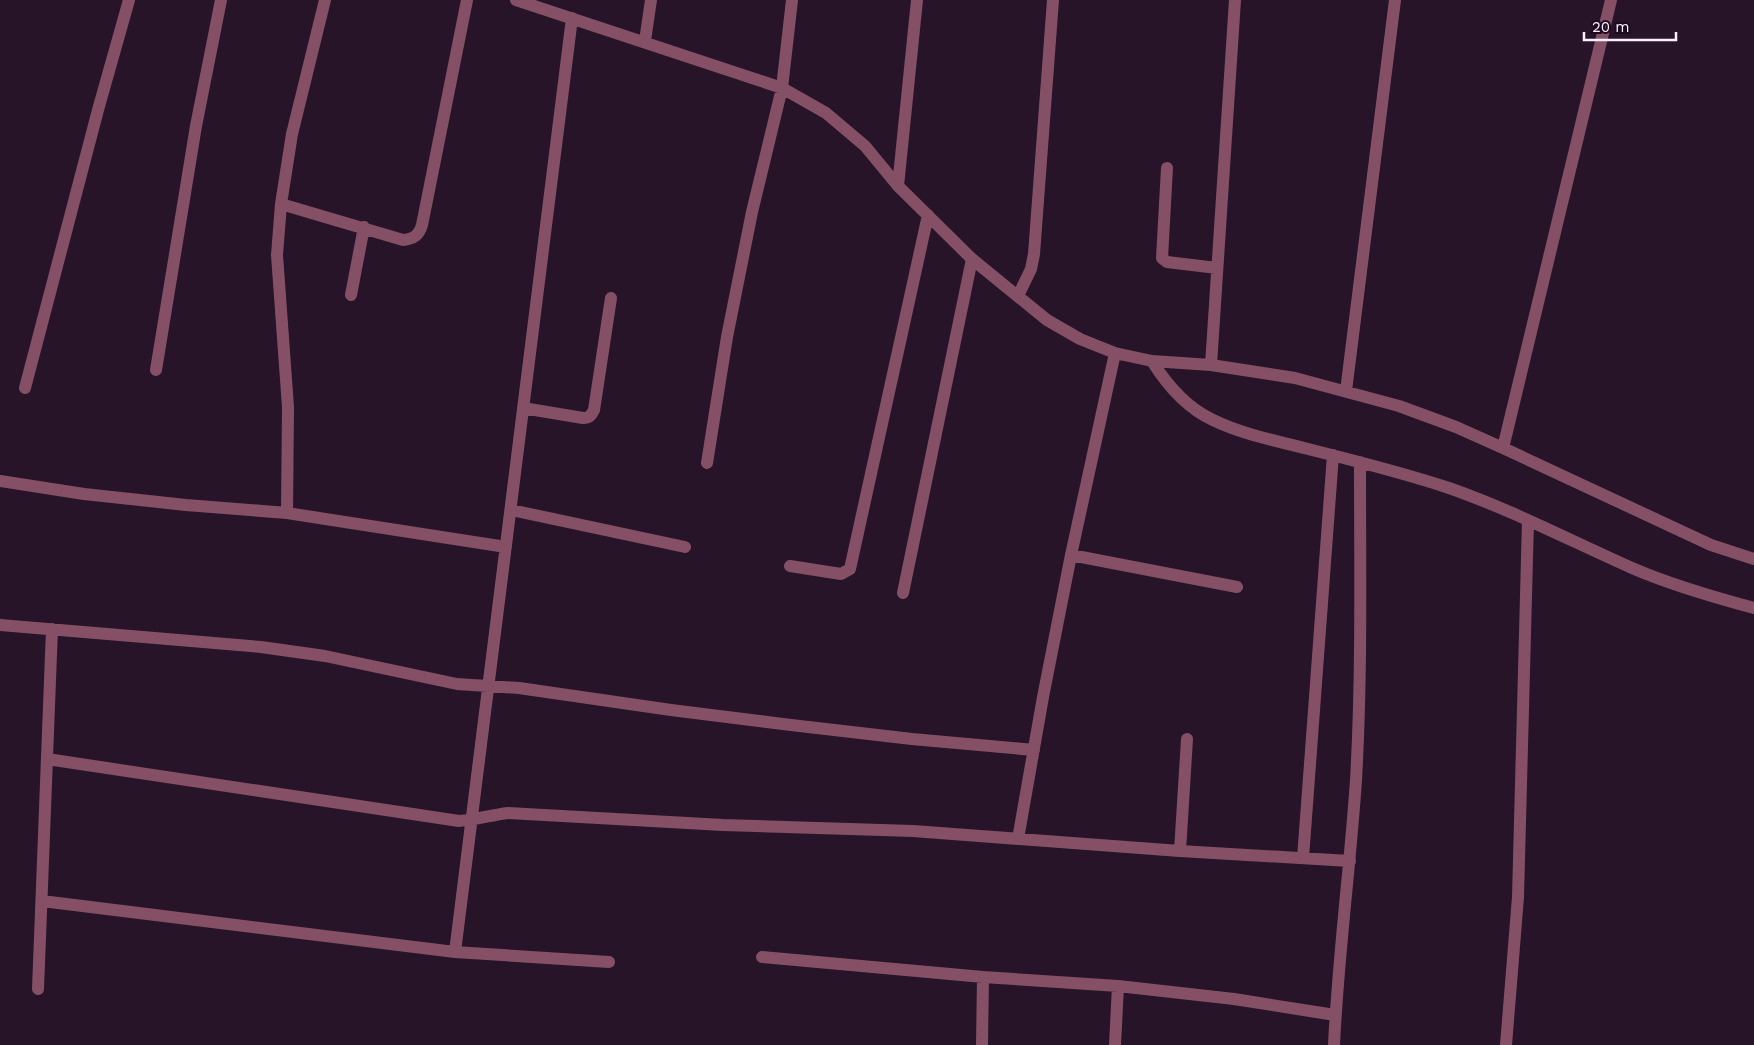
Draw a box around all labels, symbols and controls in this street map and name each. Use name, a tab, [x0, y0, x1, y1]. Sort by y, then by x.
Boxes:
scale bar	[1584, 10, 1676, 42]
text: 20 m	[1592, 18, 1630, 36]

